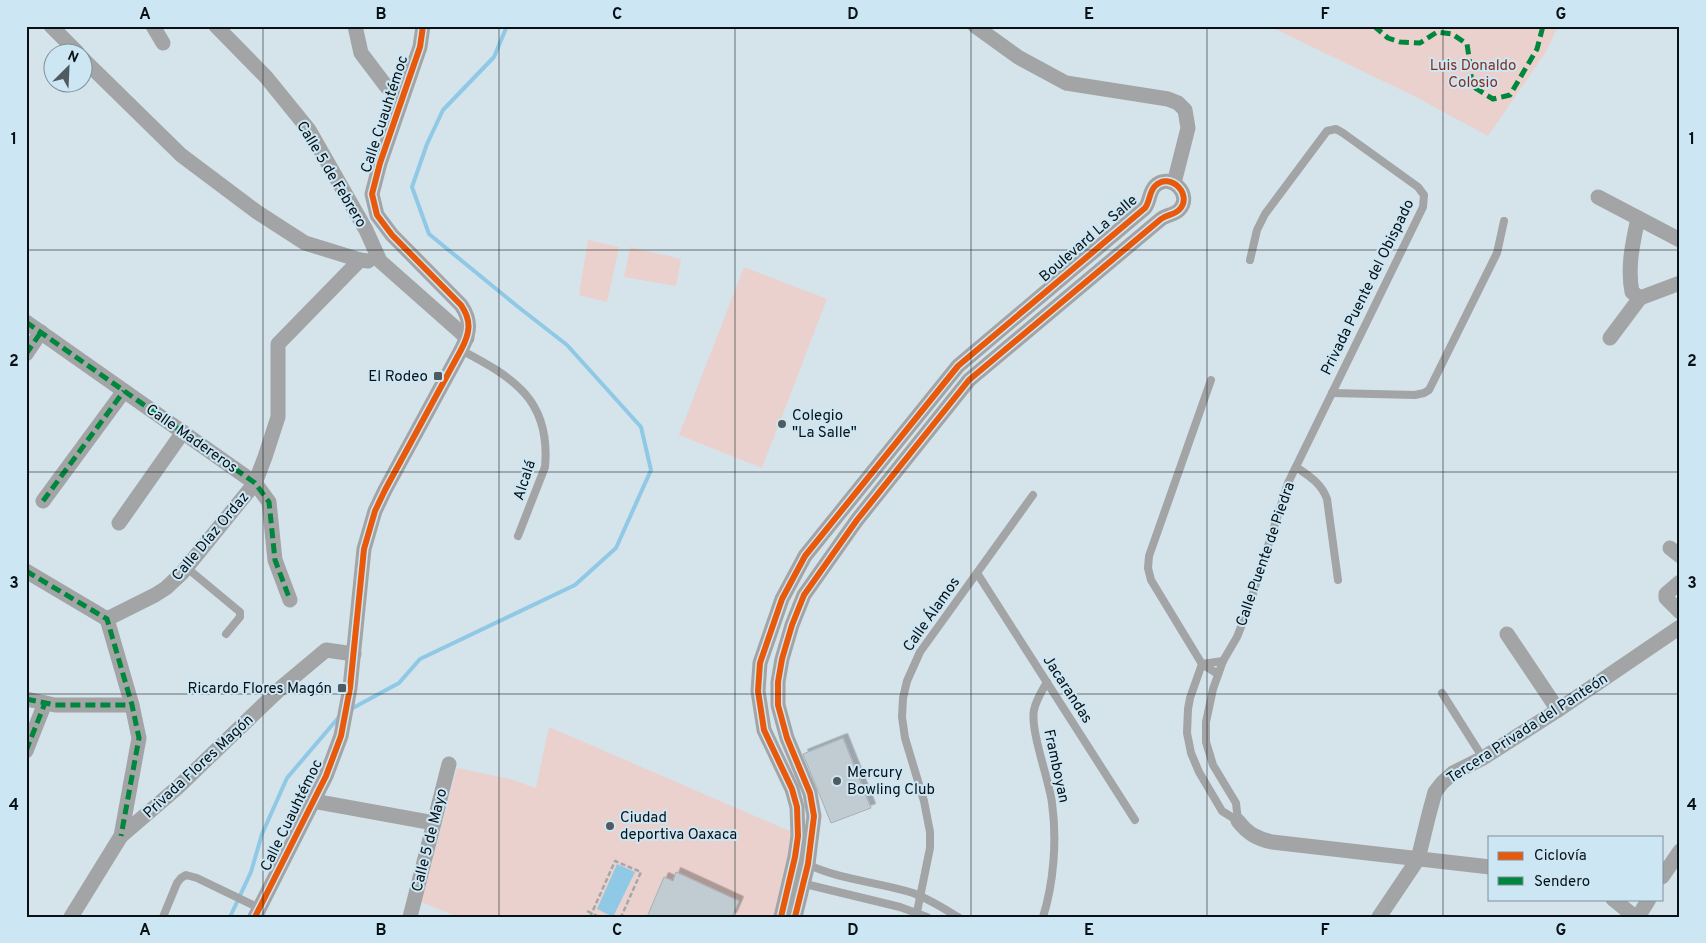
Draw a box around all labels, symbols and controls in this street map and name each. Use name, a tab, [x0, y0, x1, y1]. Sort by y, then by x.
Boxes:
text: A	[139, 5, 151, 25]
text: B	[375, 5, 387, 25]
text: C	[612, 5, 622, 25]
text: D	[847, 5, 859, 25]
text: E	[1084, 5, 1094, 25]
text: F	[1320, 5, 1330, 25]
text: G	[1556, 5, 1566, 25]
north arrow	[42, 42, 92, 92]
text: N	[65, 48, 81, 67]
street label: Calle Cuauhtémoc	[357, 53, 413, 176]
park label: Luis Donaldo Colosio	[1430, 57, 1516, 93]
street label: Calle 5 de Febrero	[291, 118, 370, 232]
text: 1	[11, 130, 17, 150]
text: 1	[1689, 130, 1695, 150]
street label: Boulevard La Salle	[1036, 191, 1142, 287]
street label: Privada Puente del Obispado	[1317, 197, 1419, 379]
text: 2	[9, 352, 19, 372]
text: 2	[1687, 352, 1697, 372]
place label: El Rodeo	[368, 368, 428, 387]
marker: El Rodeo	[432, 370, 444, 382]
street label: Calle Madereros	[142, 401, 241, 478]
place label: Colegio "La Salle"	[792, 407, 857, 443]
marker: Colegio "La Salle"	[776, 418, 788, 430]
street label: Alcalá	[510, 458, 541, 503]
street label: Calle Puente de Piedra	[1233, 480, 1300, 629]
street label: Calle Díaz Ordaz	[168, 489, 254, 585]
street label: Calle Álamos	[899, 573, 965, 656]
text: 3	[9, 574, 19, 594]
text: 3	[1687, 574, 1697, 594]
street label: Jacarandas	[1038, 652, 1096, 727]
street label: Tercera Privada del Panteón	[1444, 670, 1612, 789]
place label: Ricardo Flores Magón	[187, 680, 332, 699]
marker: Ricardo Flores Magón	[336, 682, 348, 694]
street label: Privada Flores Magón	[140, 711, 258, 823]
street label: Framboyan	[1038, 728, 1073, 805]
street label: Calle Cuauhtémoc	[257, 756, 328, 875]
place label: Mercury Bowling Club	[847, 764, 935, 800]
marker: Mercury Bowling Club	[831, 775, 843, 787]
street label: Calle 5 de Mayo	[408, 787, 452, 894]
text: 4	[9, 796, 19, 816]
text: 4	[1687, 796, 1697, 816]
place label: Ciudad deportiva Oaxaca	[620, 809, 737, 845]
marker: Ciudad deportiva Oaxaca	[604, 820, 616, 832]
legend	[1488, 836, 1664, 900]
text: Ciclovía	[1534, 847, 1587, 866]
text: Sendero	[1534, 873, 1590, 892]
text: A	[139, 921, 151, 941]
text: B	[375, 921, 387, 941]
text: C	[612, 921, 622, 941]
text: D	[847, 921, 859, 941]
text: E	[1084, 921, 1094, 941]
text: F	[1320, 921, 1330, 941]
text: G	[1556, 921, 1566, 941]

